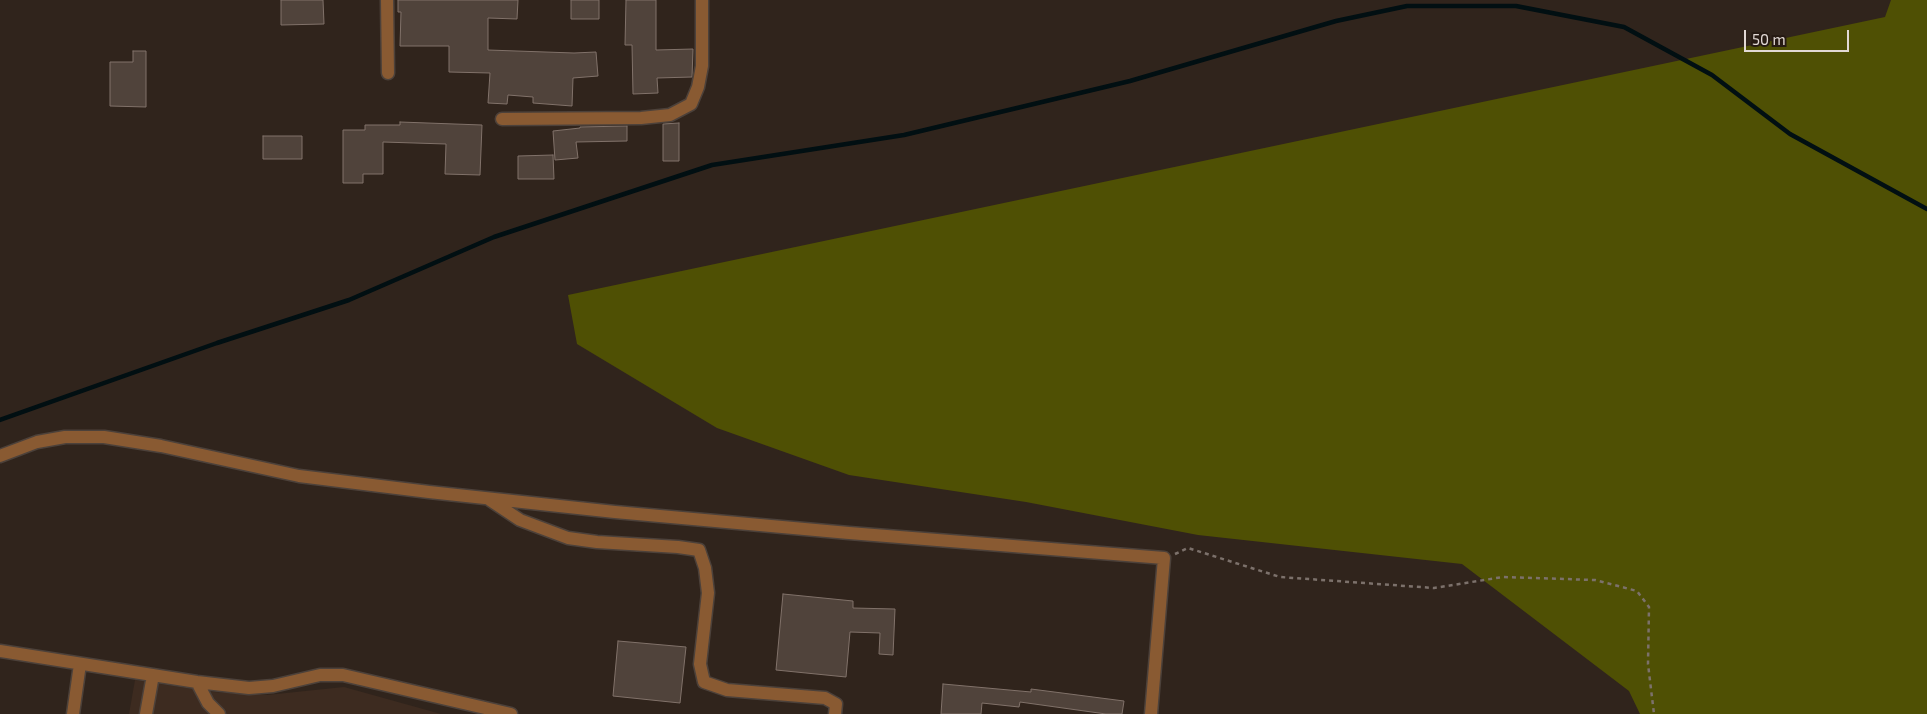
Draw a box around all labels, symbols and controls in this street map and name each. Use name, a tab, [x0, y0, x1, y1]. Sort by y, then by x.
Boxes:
scale bar	[1747, 20, 1852, 52]
text: 50 m	[1752, 30, 1786, 48]

